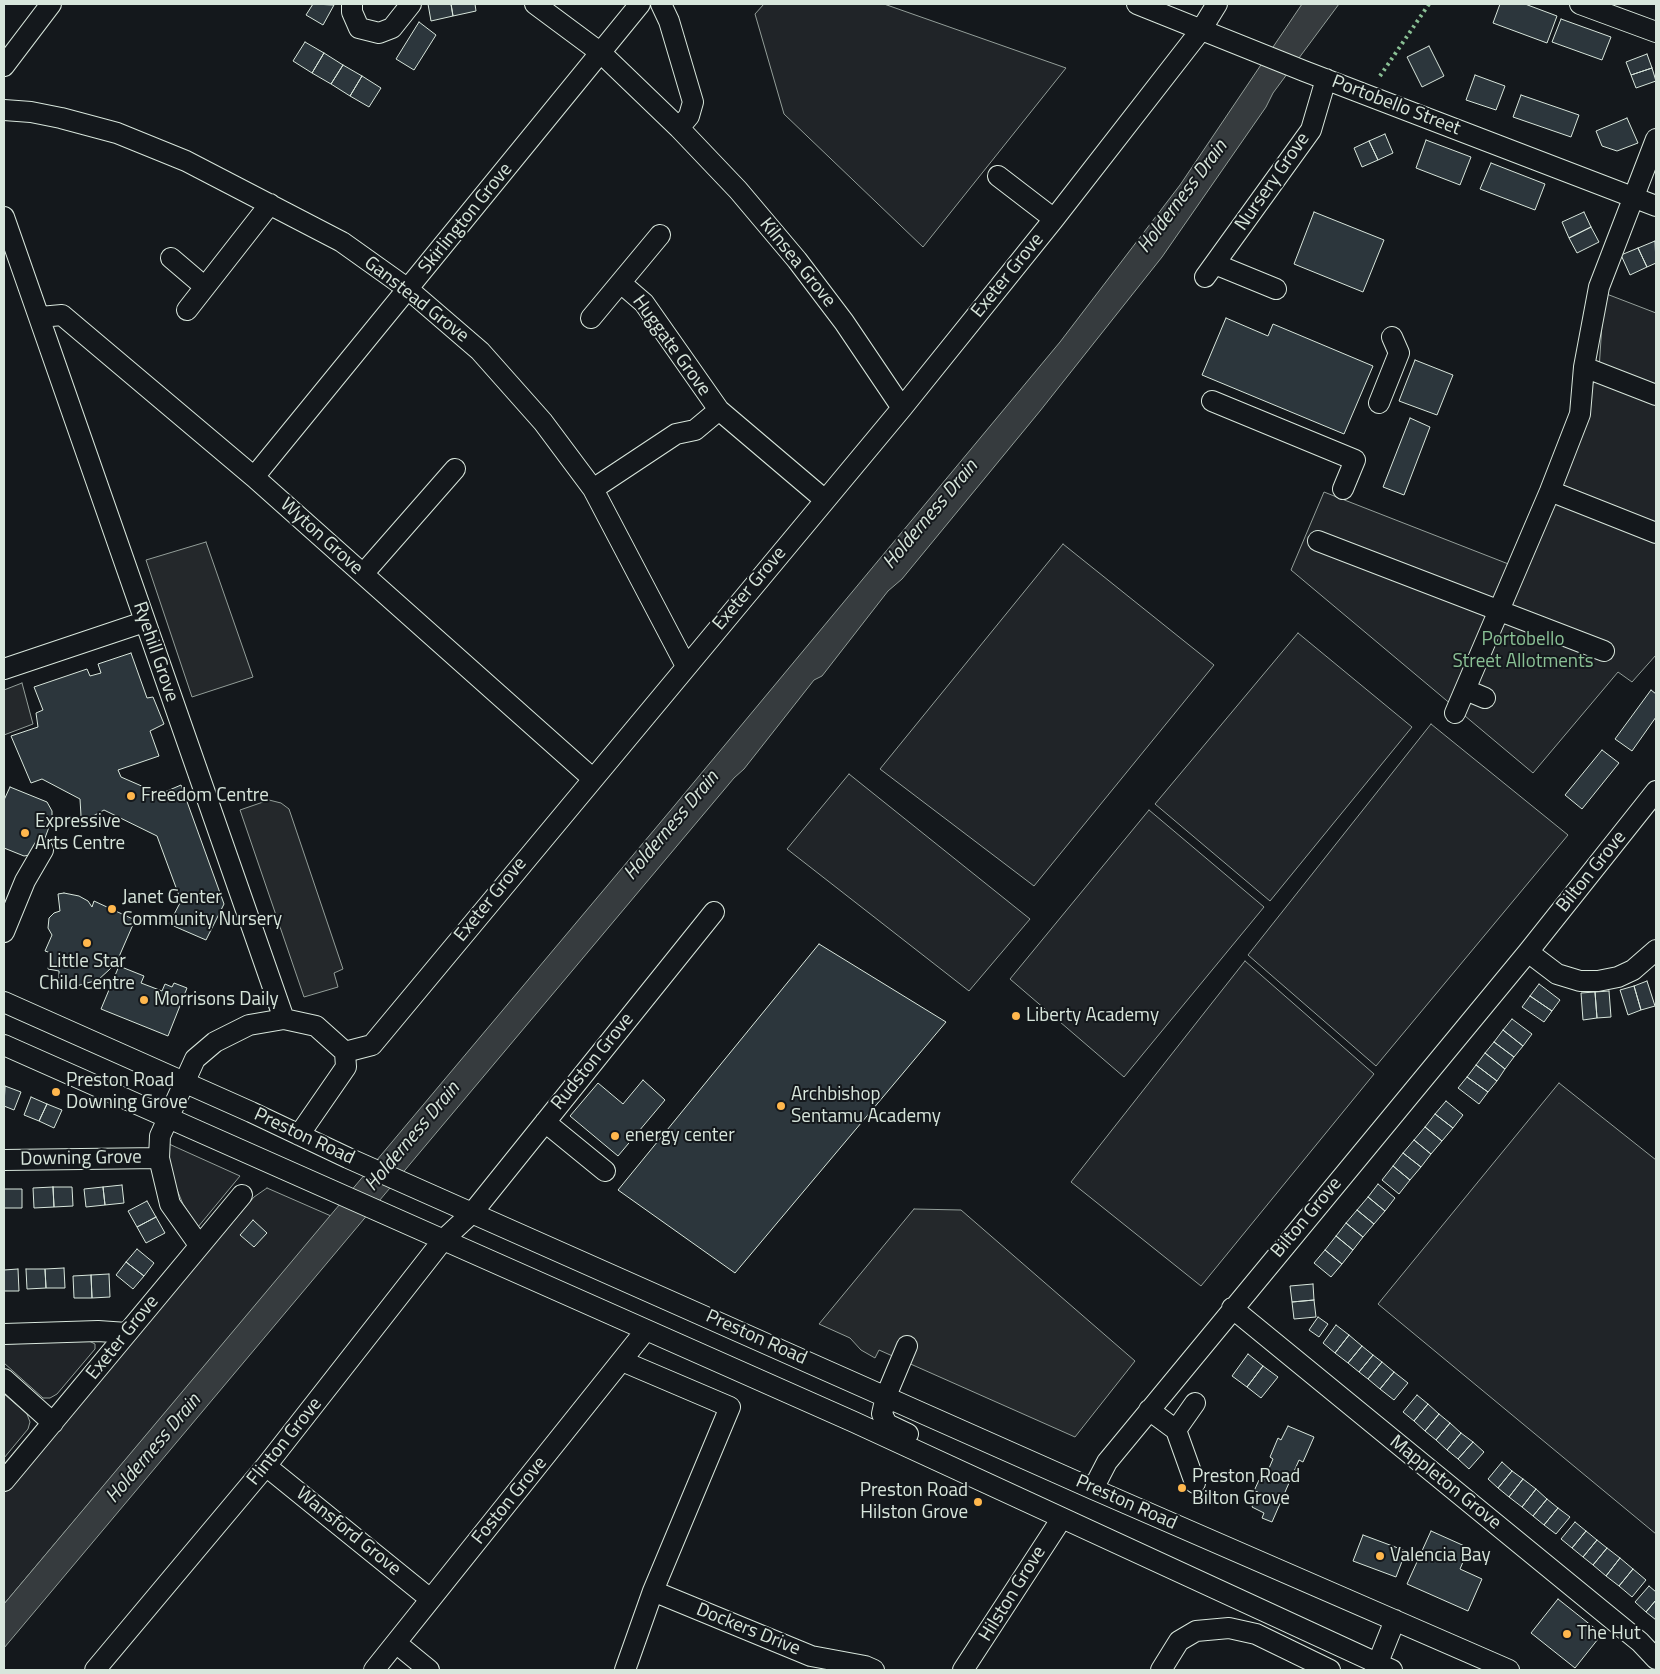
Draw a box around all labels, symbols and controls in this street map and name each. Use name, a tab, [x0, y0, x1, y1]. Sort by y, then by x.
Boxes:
street label: Portobello Street	[1328, 71, 1464, 141]
street label: Nursery Grove	[1231, 129, 1315, 235]
water label: Holderness Drain	[1133, 136, 1233, 258]
street label: Skirlington Grove	[414, 159, 518, 279]
street label: Kilnsea Grove	[754, 214, 840, 312]
street label: Exeter Grove	[967, 229, 1049, 323]
street label: Ganstead Grove	[359, 252, 473, 348]
street label: Huggate Grove	[627, 291, 715, 401]
water label: Holderness Drain	[878, 456, 984, 574]
street label: Wyton Grove	[275, 494, 367, 580]
street label: Exeter Grove	[709, 543, 791, 635]
street label: Ryehill Grove	[127, 599, 183, 705]
park label: Portobello Street Allotments	[1452, 629, 1594, 673]
water label: Holderness Drain	[619, 767, 725, 885]
place label: Freedom Centre	[141, 785, 269, 807]
marker: Freedom Centre	[125, 790, 137, 802]
place label: Expressive Arts Centre	[35, 811, 125, 855]
marker: Expressive Arts Centre	[19, 827, 31, 839]
street label: Bilton Grove	[1552, 827, 1632, 917]
street label: Exeter Grove	[450, 853, 532, 947]
place label: Janet Genter Community Nursery	[122, 887, 282, 931]
marker: Janet Genter Community Nursery	[106, 903, 118, 915]
marker: Little Star Child Centre	[81, 937, 93, 949]
place label: Little Star Child Centre	[39, 951, 135, 995]
place label: Morrisons Daily	[154, 989, 279, 1011]
marker: Morrisons Daily	[138, 994, 150, 1006]
place label: Liberty Academy	[1026, 1005, 1159, 1027]
street label: Rudston Grove	[547, 1009, 639, 1115]
marker: Liberty Academy	[1010, 1010, 1022, 1022]
place label: Preston Road Downing Grove	[66, 1070, 188, 1114]
water label: Holderness Drain	[360, 1078, 466, 1196]
place label: Archbishop Sentamu Academy	[791, 1084, 941, 1128]
marker: Preston Road Downing Grove	[50, 1086, 62, 1098]
marker: Archbishop Sentamu Academy	[775, 1100, 787, 1112]
street label: Preston Road	[250, 1104, 358, 1170]
place label: energy center	[625, 1125, 735, 1147]
marker: energy center	[609, 1130, 621, 1142]
street label: Downing Grove	[20, 1147, 142, 1171]
street label: Bilton Grove	[1267, 1173, 1347, 1263]
street label: Exeter Grove	[82, 1291, 164, 1385]
street label: Preston Road	[702, 1306, 810, 1370]
water label: Holderness Drain	[101, 1390, 207, 1508]
street label: Flinton Grove	[243, 1394, 327, 1490]
street label: Mappleton Grove	[1385, 1431, 1505, 1535]
street label: Foston Grove	[468, 1453, 552, 1549]
place label: Preston Road Bilton Grove	[1192, 1466, 1300, 1510]
street label: Preston Road	[1072, 1471, 1180, 1535]
place label: Preston Road Hilston Grove	[860, 1480, 968, 1524]
marker: Preston Road Bilton Grove	[1176, 1482, 1188, 1494]
street label: Wansford Grove	[291, 1483, 405, 1581]
marker: Preston Road Hilston Grove	[972, 1496, 984, 1508]
street label: Hilston Grove	[975, 1542, 1051, 1646]
place label: Valencia Bay	[1390, 1545, 1491, 1567]
marker: Valencia Bay	[1374, 1550, 1386, 1562]
street label: Dockers Drive	[693, 1599, 803, 1661]
place label: The Hut	[1577, 1623, 1641, 1645]
marker: The Hut	[1561, 1628, 1573, 1640]

